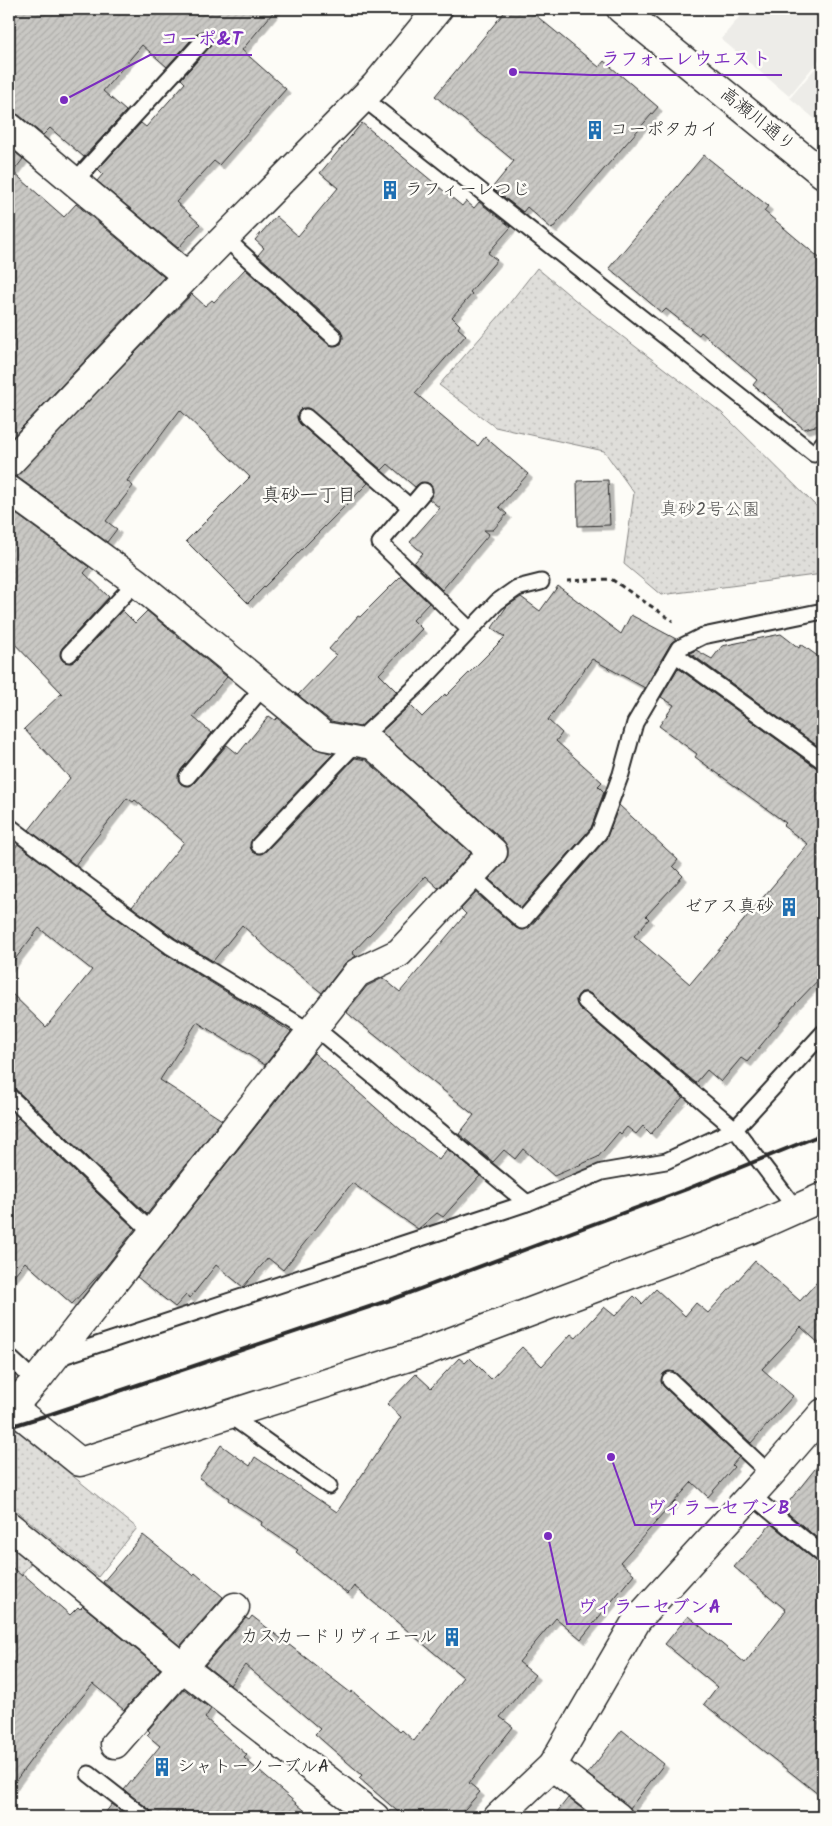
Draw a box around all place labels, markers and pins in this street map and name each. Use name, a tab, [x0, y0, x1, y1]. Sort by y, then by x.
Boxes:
callout: コーポ&T	[150, 21, 252, 55]
callout: ラフォーレウエスト	[591, 41, 782, 75]
place label: コーポタカイ	[610, 116, 718, 145]
building icon: コーポタカイ	[584, 119, 606, 141]
place label: ラフィーレつじ	[405, 176, 530, 205]
building icon: ラフィーレつじ	[379, 179, 401, 201]
place label: ゼアス真砂	[684, 893, 774, 922]
building icon: ゼアス真砂	[778, 896, 800, 918]
callout: ヴィラーセブンB	[635, 1491, 800, 1525]
callout: ヴィラーセブンA	[567, 1590, 732, 1624]
place label: カスカードリヴィエール	[240, 1623, 437, 1652]
building icon: カスカードリヴィエール	[441, 1626, 463, 1648]
place label: シャトーノーブルA	[177, 1753, 329, 1782]
building icon: シャトーノーブルA	[151, 1756, 173, 1778]

